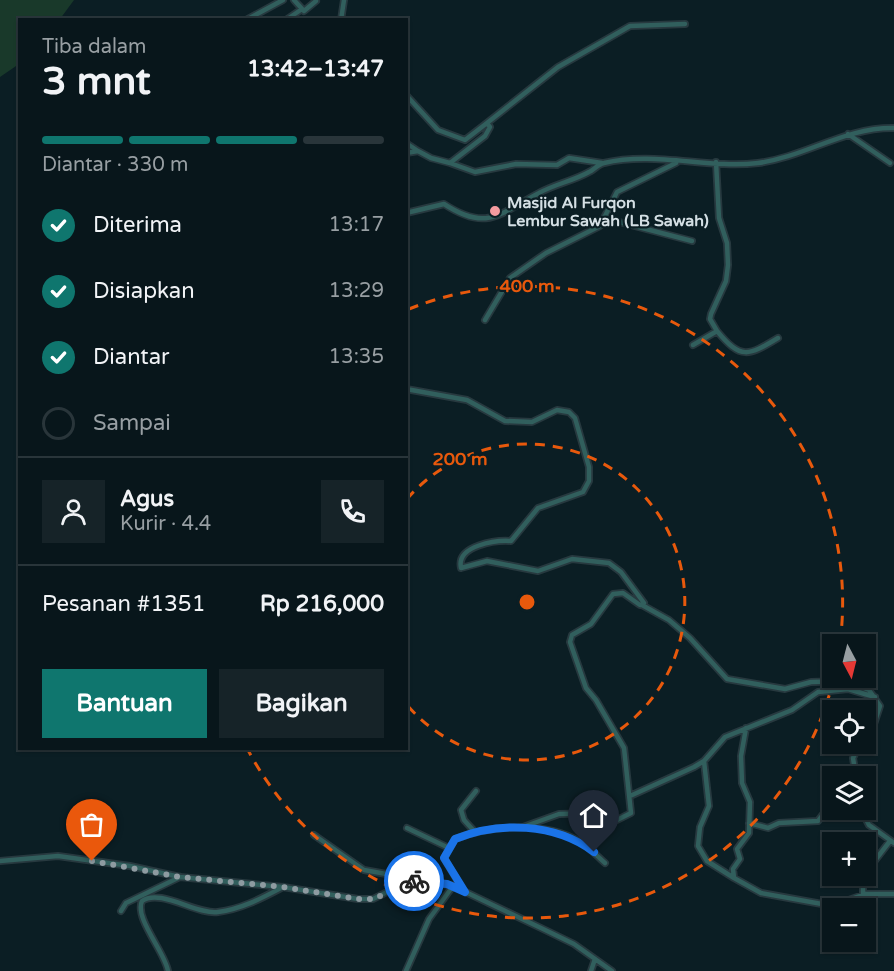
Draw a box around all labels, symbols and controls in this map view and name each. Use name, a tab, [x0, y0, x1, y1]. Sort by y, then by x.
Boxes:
text: Tiba dalam	[42, 35, 146, 59]
text: 13:42–13:47	[247, 56, 384, 82]
text: 3 mnt	[42, 58, 151, 105]
text: Diantar · 330 m	[42, 153, 188, 177]
place label: Masjid Al Furqon Lembur Sawah (LB Sawah)	[507, 193, 709, 231]
marker: Masjid Al Furqon Lembur Sawah (LB Sawah)	[488, 204, 502, 218]
icon: check	[42, 209, 75, 242]
text: Diterima	[93, 212, 182, 238]
text: 13:17	[329, 213, 384, 237]
icon: check	[42, 275, 75, 308]
text: 400 m	[499, 275, 555, 297]
text: Disiapkan	[93, 278, 195, 304]
text: 13:29	[329, 279, 384, 303]
icon: check	[42, 341, 75, 374]
text: Diantar	[93, 344, 169, 370]
text: 13:35	[329, 345, 384, 369]
text: Sampai	[93, 410, 171, 436]
text: 200 m	[432, 448, 488, 470]
button: person	[42, 480, 105, 543]
button: phone	[321, 480, 384, 543]
text: Agus	[120, 486, 174, 512]
text: Kurir · 4.4	[120, 512, 211, 536]
text: Pesanan #1351	[42, 591, 205, 617]
text: Rp 216,000	[260, 591, 384, 617]
centre of rings	[517, 592, 537, 612]
north arrow	[822, 634, 876, 688]
map controls	[822, 634, 876, 952]
button: Bantuan	[42, 669, 207, 738]
button: Bagikan	[219, 669, 384, 738]
button: locate	[822, 700, 876, 754]
button: layers	[822, 766, 876, 820]
pin	[568, 790, 619, 852]
pin	[66, 799, 117, 861]
icon: home	[577, 799, 610, 832]
icon: bag	[75, 808, 108, 841]
button: +	[822, 832, 876, 886]
courier	[384, 851, 444, 911]
icon: bike	[398, 865, 431, 898]
button: −	[822, 898, 876, 952]

